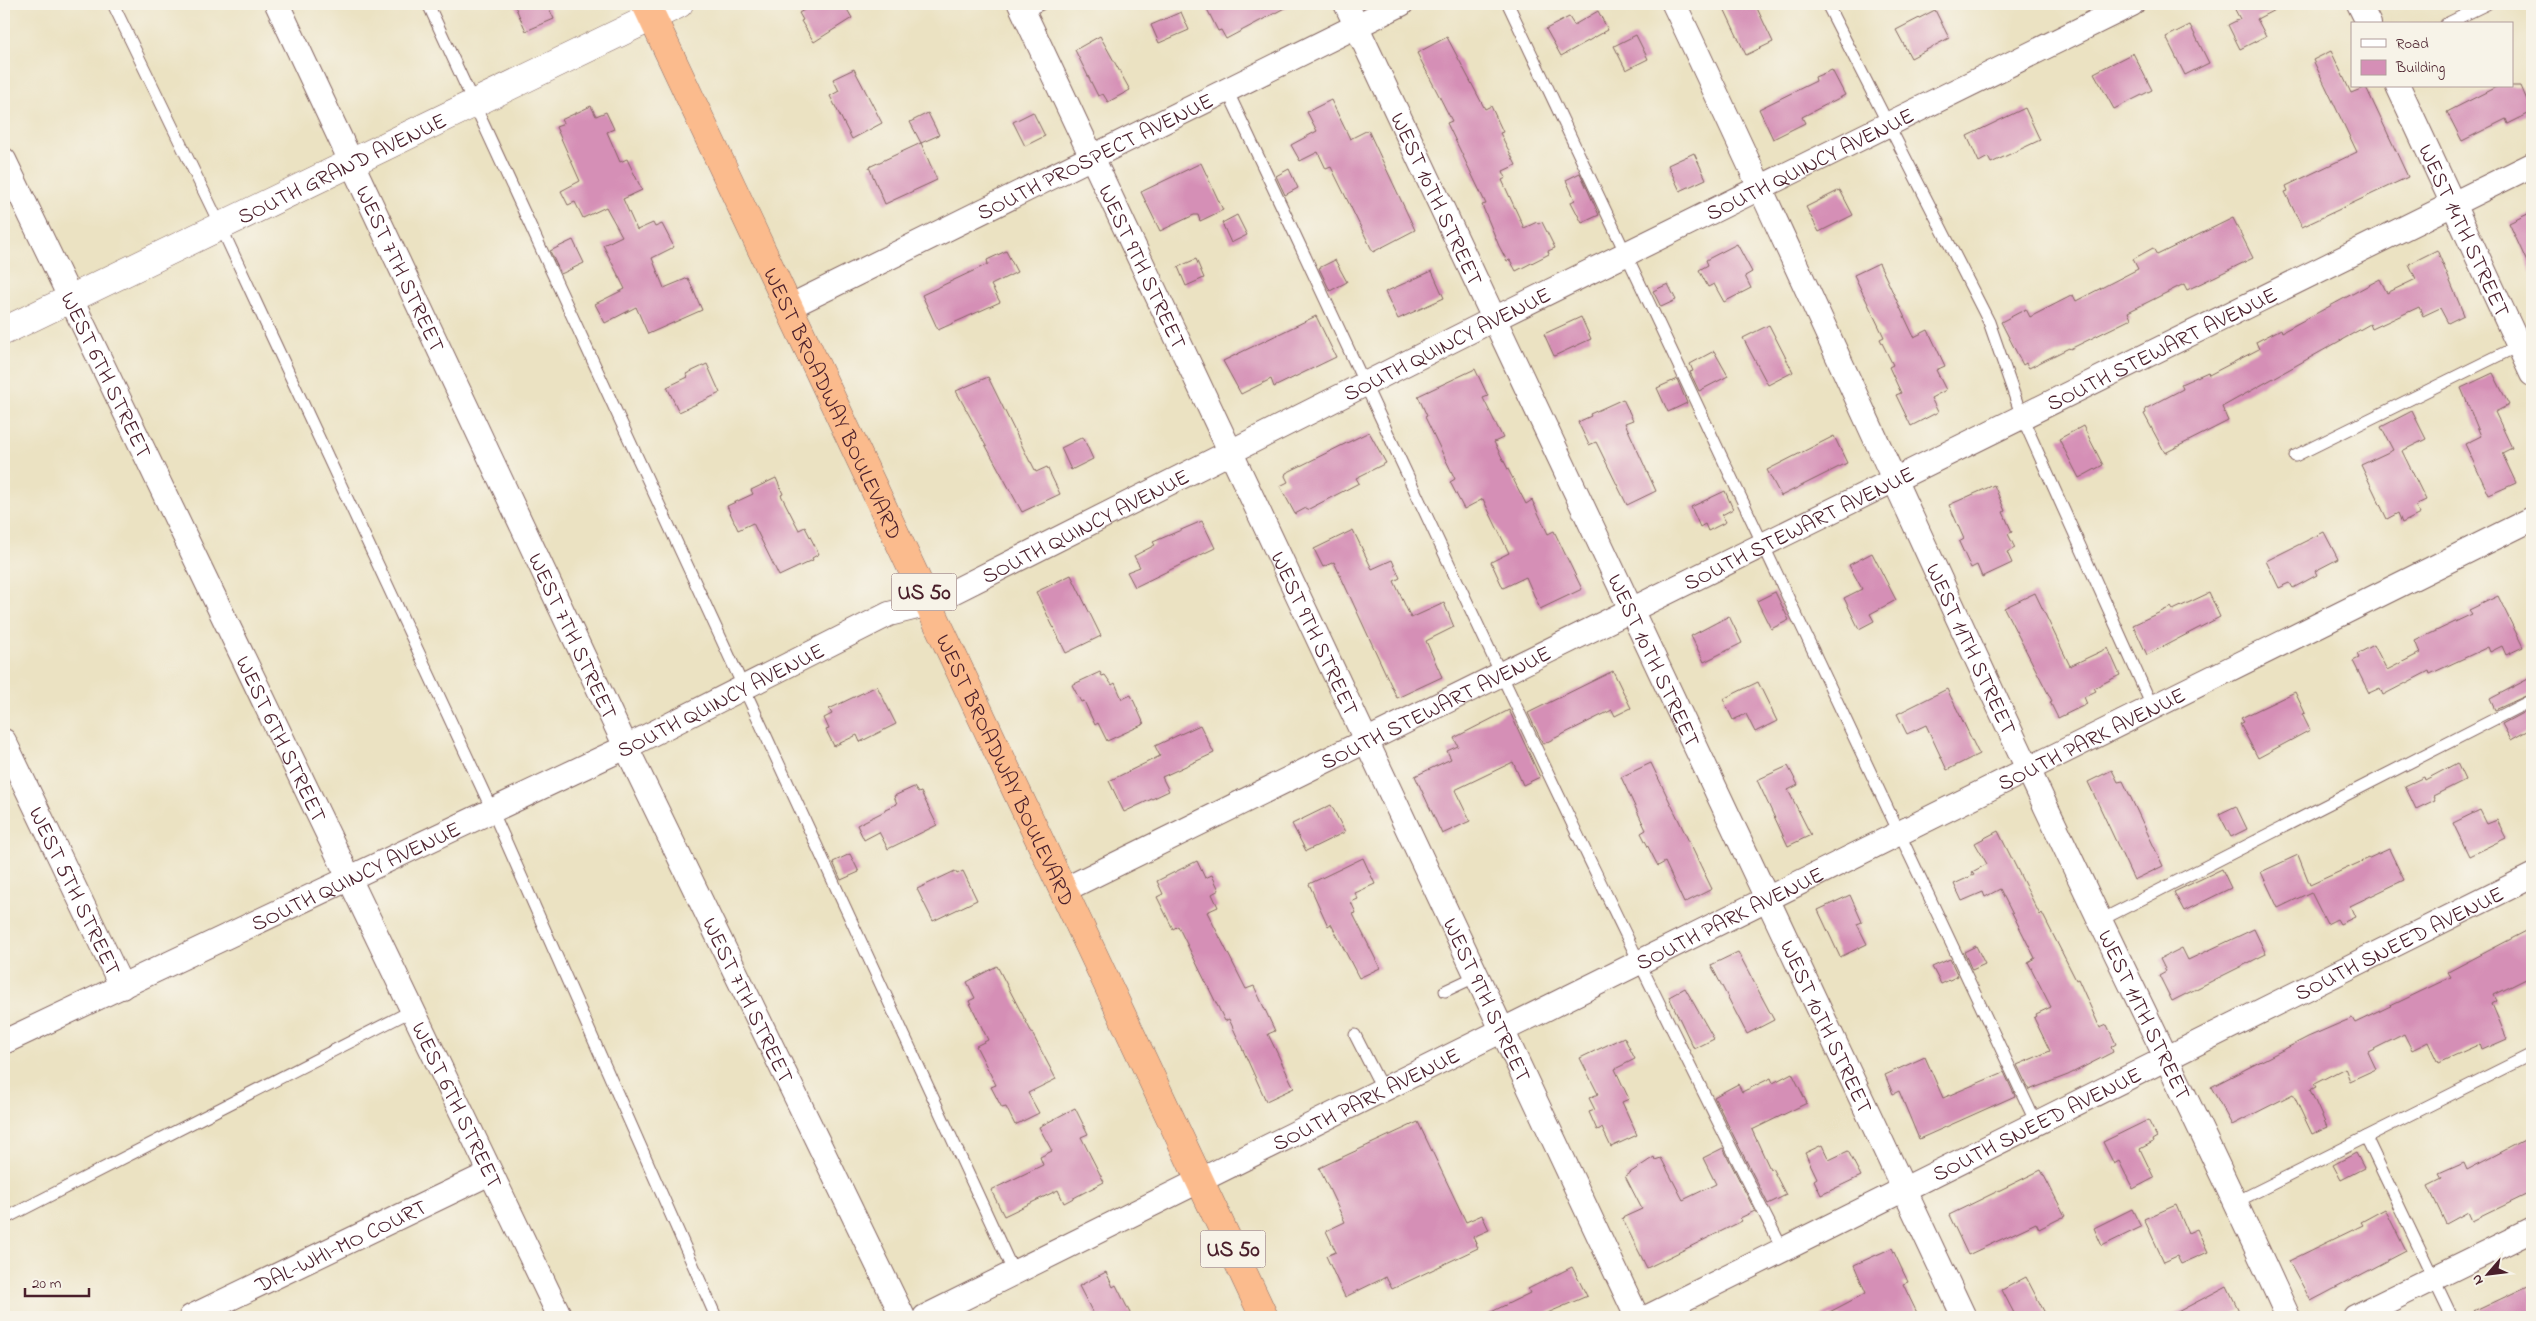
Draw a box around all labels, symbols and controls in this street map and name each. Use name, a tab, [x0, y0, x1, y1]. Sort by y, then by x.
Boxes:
legend	[2351, 22, 2514, 88]
text: Road	[2396, 33, 2429, 55]
text: Building	[2395, 57, 2445, 80]
street label: SOUTH PROSPECT AVENUE	[972, 86, 1220, 230]
street label: SOUTH QUINCY AVENUE	[1701, 101, 1920, 231]
street label: SOUTH GRAND AVENUE	[233, 106, 453, 234]
street label: WEST 10TH STREET	[1380, 108, 1490, 292]
street label: WEST 14TH STREET	[2408, 140, 2517, 324]
street label: WEST 9TH STREET	[1088, 180, 1193, 356]
street label: WEST 7TH STREET	[346, 181, 452, 359]
street label: WEST BROADWAY BOULEVARD	[753, 263, 909, 546]
street label: SOUTH QUINCY AVENUE	[1339, 280, 1557, 411]
street label: SOUTH STEWART AVENUE	[2042, 280, 2284, 421]
street label: WEST 6TH STREET	[51, 287, 158, 465]
street label: SOUTH STEWART AVENUE	[1679, 459, 1921, 601]
street label: SOUTH QUINCY AVENUE	[977, 462, 1196, 594]
street label: WEST 9TH STREET	[1260, 547, 1365, 722]
street label: WEST 7TH STREET	[518, 548, 624, 726]
street label: WEST 11TH STREET	[1916, 559, 2023, 741]
street label: WEST 10TH STREET	[1597, 569, 1707, 754]
road number: US 50	[892, 574, 956, 610]
street label: WEST BROADWAY BOULEVARD	[926, 629, 1081, 912]
street label: SOUTH QUINCY AVENUE	[613, 636, 831, 768]
street label: SOUTH STEWART AVENUE	[1316, 639, 1557, 780]
street label: WEST 6TH STREET	[226, 651, 333, 829]
street label: SOUTH PARK AVENUE	[1993, 680, 2192, 801]
street label: WEST 5TH STREET	[19, 802, 128, 982]
street label: SOUTH QUINCY AVENUE	[247, 815, 467, 941]
street label: SOUTH PARK AVENUE	[1631, 860, 1830, 980]
street label: SOUTH SNEED AVENUE	[2290, 879, 2510, 1011]
street label: WEST 7TH STREET	[692, 913, 800, 1090]
street label: WEST 9TH STREET	[1433, 913, 1538, 1089]
street label: WEST 11TH STREET	[2088, 925, 2198, 1107]
street label: WEST 10TH STREET	[1770, 936, 1879, 1120]
street label: WEST 6TH STREET	[402, 1017, 509, 1195]
street label: SOUTH PARK AVENUE	[1268, 1041, 1466, 1161]
street label: SOUTH SNEED AVENUE	[1928, 1060, 2148, 1192]
street label: DAL-WHI-MO COURT	[250, 1192, 434, 1303]
road number: US 50	[1200, 1230, 1266, 1268]
north arrow	[2464, 1248, 2514, 1298]
scale bar	[25, 1266, 89, 1298]
text: N	[2466, 1270, 2489, 1289]
text: 20 m	[32, 1273, 62, 1295]

